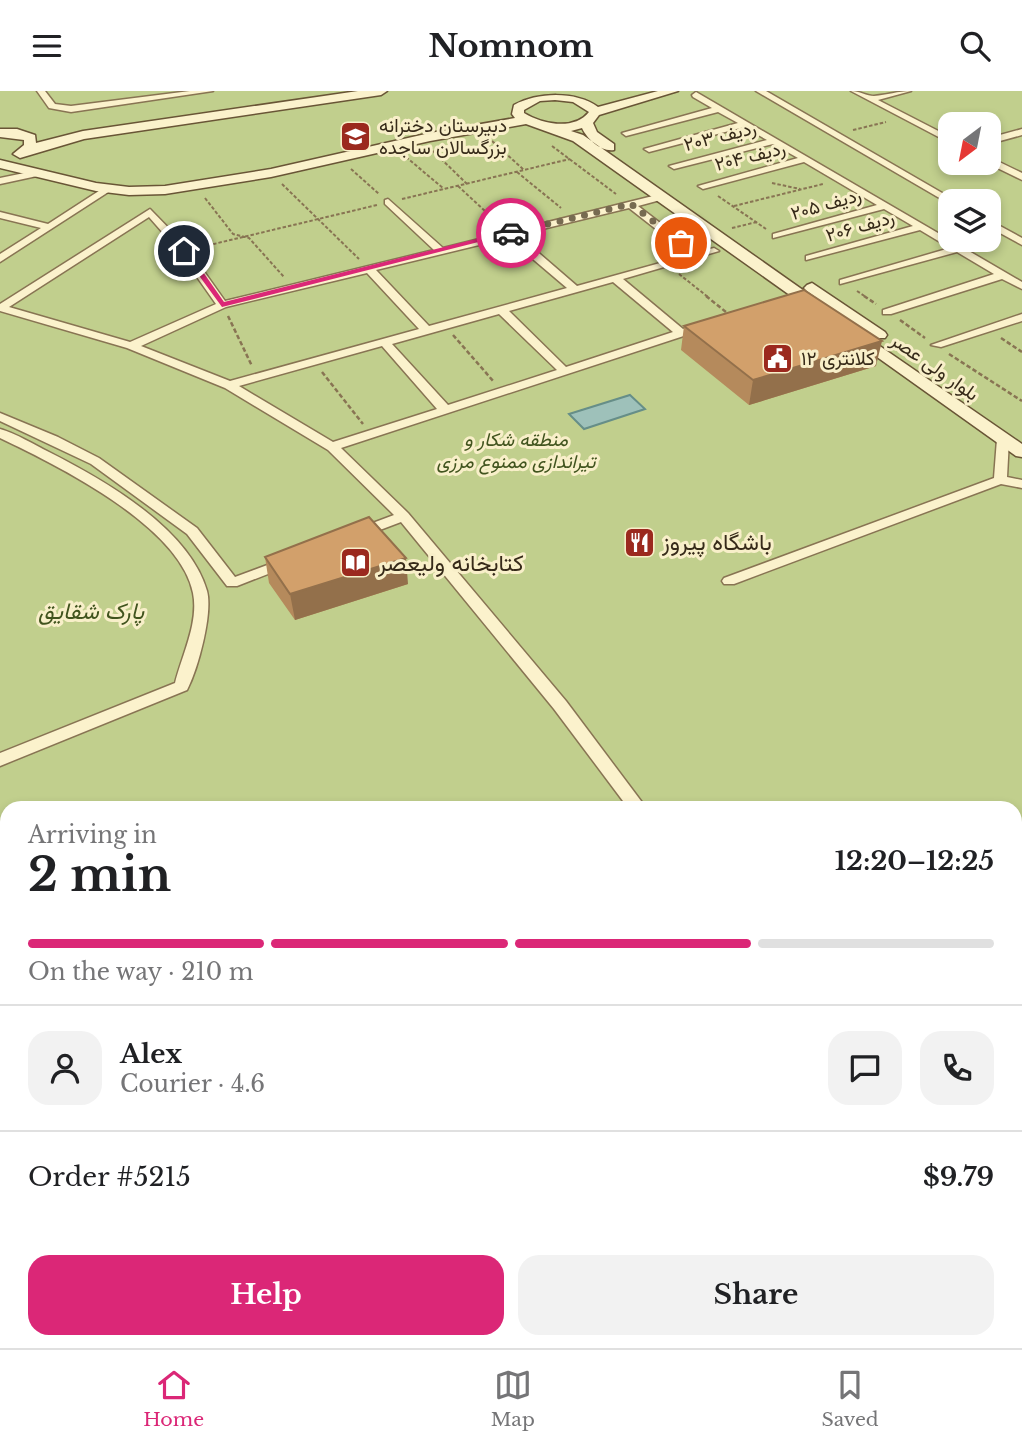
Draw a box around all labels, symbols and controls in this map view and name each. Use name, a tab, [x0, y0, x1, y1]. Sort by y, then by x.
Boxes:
text: Nomnom	[428, 26, 594, 66]
icon: menu	[28, 27, 66, 65]
icon: search	[956, 27, 994, 65]
north arrow	[938, 112, 1001, 175]
map controls	[938, 112, 1001, 252]
place label: دبیرستان دخترانه بزرگسالان ساجده	[379, 114, 507, 159]
street label: ردیف ۲۰۳	[681, 116, 759, 156]
school or university icon: دبیرستان دخترانه بزرگسالان ساجده	[339, 119, 373, 153]
street label: ردیف ۲۰۴	[712, 136, 788, 176]
street label: ردیف ۲۰۵	[788, 183, 864, 225]
button: layers	[938, 189, 1001, 252]
courier	[476, 198, 546, 268]
street label: ردیف ۲۰۶	[823, 205, 897, 247]
pin	[651, 213, 711, 273]
icon: car	[492, 214, 530, 252]
pin	[154, 221, 214, 281]
icon: bag	[662, 224, 700, 262]
icon: home	[165, 232, 203, 270]
street label: بلوار ولی عصر	[886, 328, 983, 406]
public building icon: کلانتری ۱۲	[761, 341, 795, 375]
place label: کلانتری ۱۲	[801, 347, 875, 370]
park label: منطقه شکار و تیراندازی ممنوع مرزی	[437, 428, 598, 475]
restaurant icon: باشگاه پیروز	[622, 525, 656, 559]
place label: باشگاه پیروز	[661, 528, 772, 558]
library icon: کتابخانه ولیعصر	[338, 546, 372, 580]
place label: کتابخانه ولیعصر	[377, 549, 524, 578]
park label: پارک شقایق	[38, 597, 145, 627]
text: Arriving in	[28, 821, 157, 849]
text: 12:20–12:25	[835, 845, 994, 877]
text: 2 min	[28, 846, 171, 903]
text: On the way · 210 m	[28, 958, 253, 986]
button: person	[28, 1031, 102, 1105]
button: chat	[828, 1031, 902, 1105]
button: phone	[920, 1031, 994, 1105]
text: Alex	[120, 1038, 182, 1070]
text: Courier · 4.6	[120, 1070, 265, 1098]
text: Order #5215	[28, 1161, 191, 1193]
text: $9.79	[923, 1161, 994, 1193]
button: Help	[28, 1255, 504, 1335]
button: Share	[518, 1255, 994, 1335]
tab: Home	[143, 1366, 204, 1431]
tab: Map	[491, 1366, 535, 1431]
tab: Saved	[821, 1366, 879, 1431]

